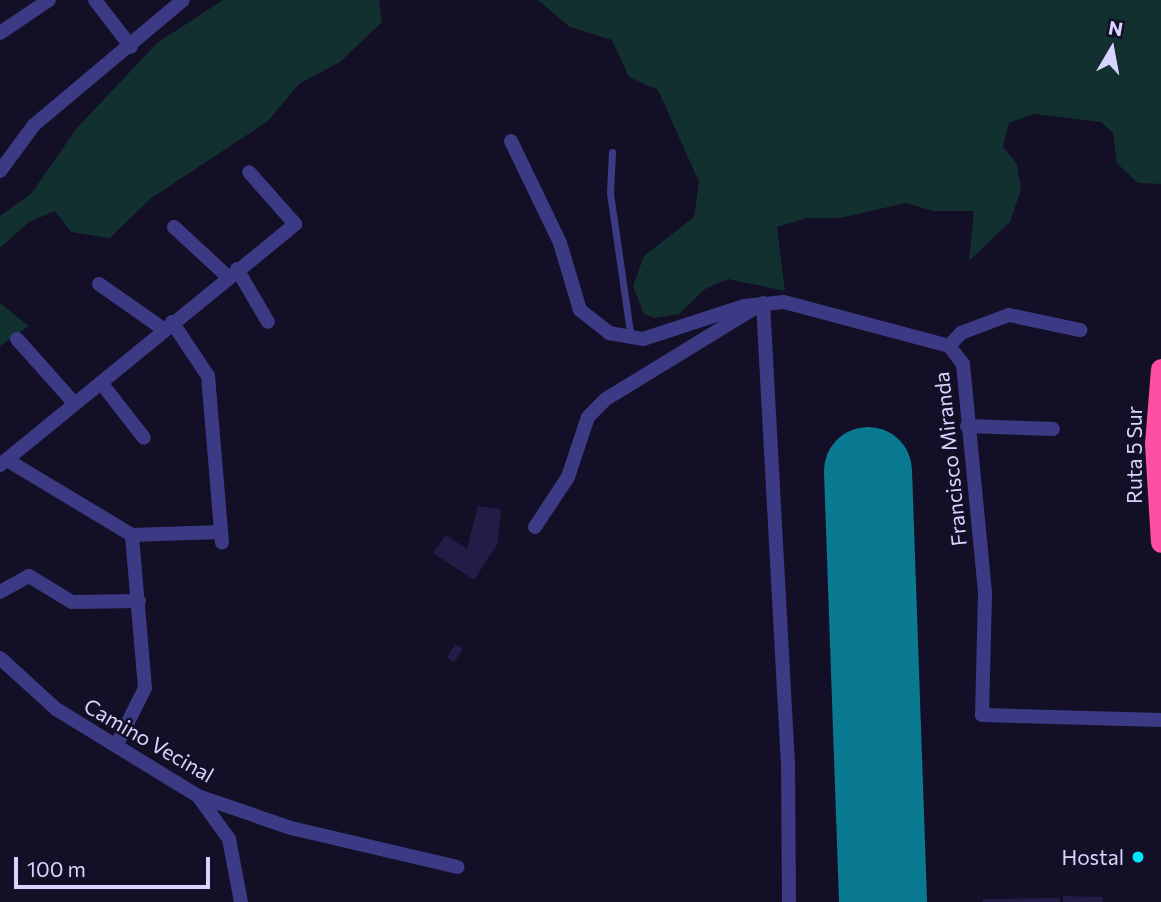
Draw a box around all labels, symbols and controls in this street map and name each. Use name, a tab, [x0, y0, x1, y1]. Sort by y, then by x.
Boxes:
north arrow	[1077, 14, 1147, 84]
text: N	[1107, 15, 1125, 40]
street label: Francisco Miranda	[928, 371, 972, 547]
street label: Ruta 5 Sur	[1121, 406, 1147, 504]
street label: Camino Vecinal	[80, 693, 218, 787]
scale bar	[18, 842, 214, 886]
place label: Hostal	[1061, 844, 1124, 870]
marker: Hostal	[1130, 849, 1146, 865]
text: 100 m	[27, 856, 86, 881]

